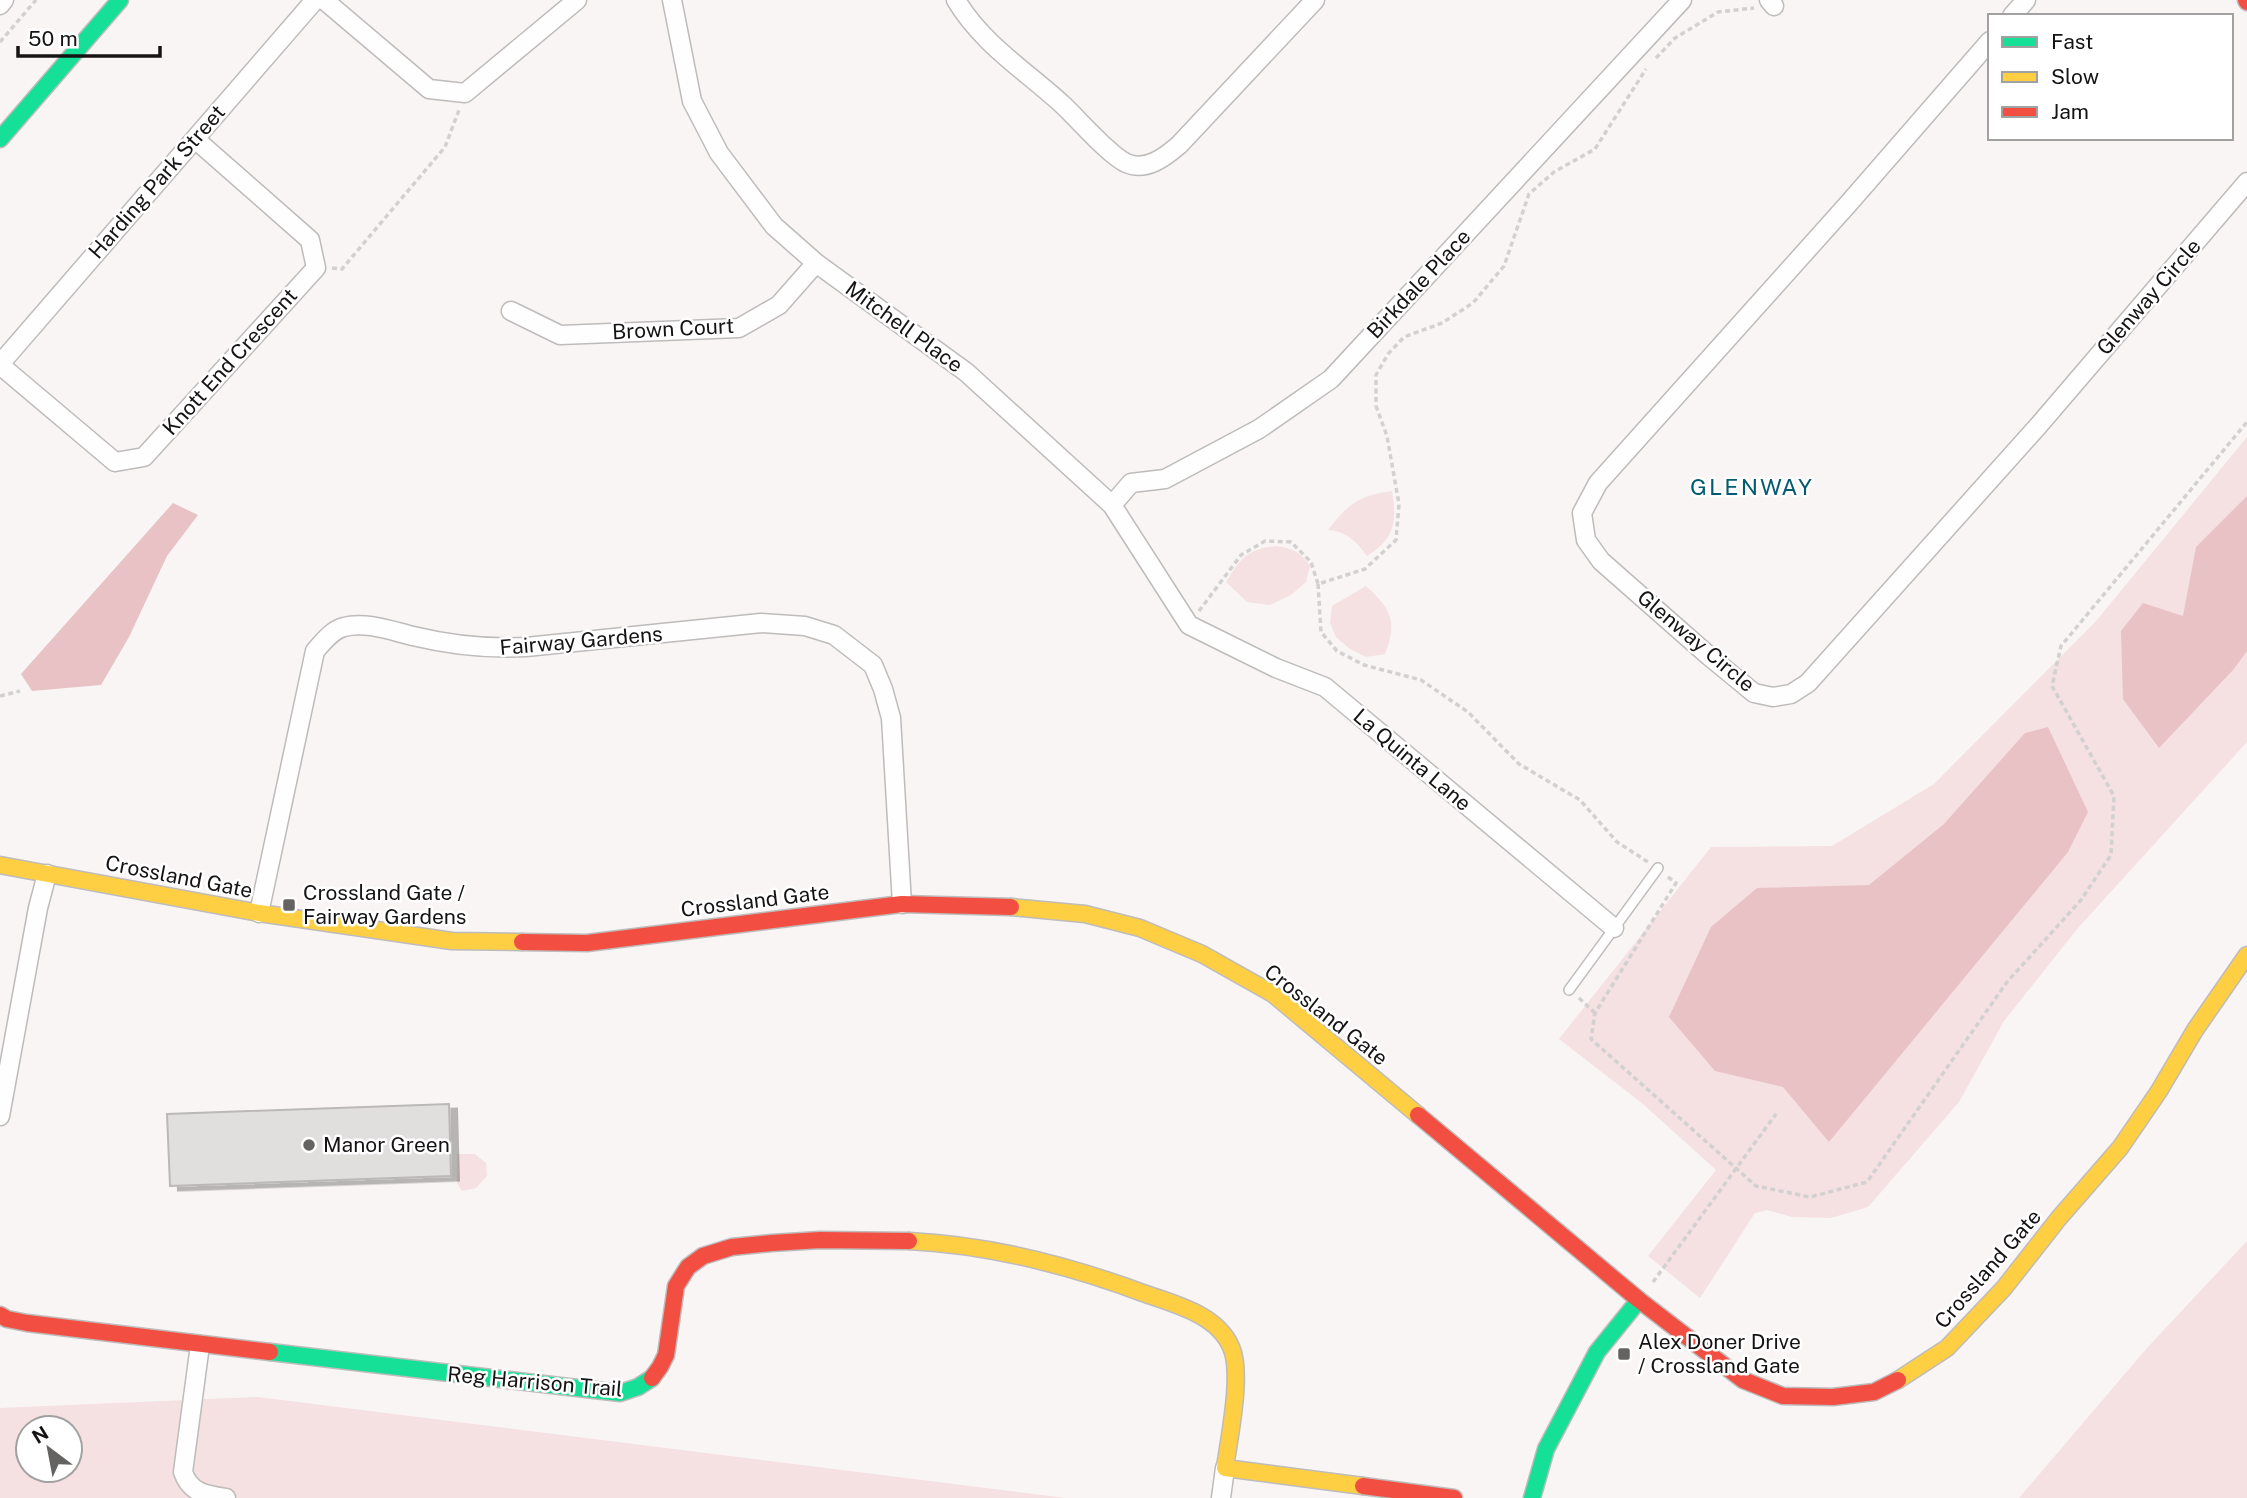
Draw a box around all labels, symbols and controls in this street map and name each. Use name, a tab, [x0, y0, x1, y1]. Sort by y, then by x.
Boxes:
scale bar	[18, 14, 159, 58]
legend	[1988, 14, 2233, 140]
text: 50 m	[28, 26, 78, 51]
text: Fast	[2051, 29, 2093, 54]
text: Slow	[2051, 64, 2099, 89]
text: Jam	[2051, 99, 2089, 124]
street label: Harding Park Street	[83, 100, 230, 264]
street label: Birkdale Place	[1362, 224, 1476, 343]
street label: Glenway Circle	[2091, 234, 2206, 360]
street label: Mitchell Place	[841, 276, 968, 378]
street label: Knott End Crescent	[157, 283, 302, 440]
street label: Brown Court	[611, 313, 735, 344]
district label: GLENWAY	[1690, 473, 1814, 500]
street label: Glenway Circle	[1633, 584, 1760, 697]
street label: Fairway Gardens	[498, 621, 663, 660]
street label: La Quinta Lane	[1348, 703, 1476, 816]
street label: Crossland Gate	[103, 850, 255, 903]
street label: Crossland Gate	[679, 879, 831, 922]
place label: Crossland Gate / Fairway Gardens	[303, 880, 466, 929]
marker: Crossland Gate / Fairway Gardens	[281, 897, 297, 913]
street label: Crossland Gate	[1260, 959, 1393, 1070]
place label: Manor Green	[323, 1132, 450, 1157]
marker: Manor Green	[301, 1137, 317, 1153]
street label: Crossland Gate	[1929, 1204, 2046, 1333]
place label: Alex Doner Drive / Crossland Gate	[1638, 1329, 1801, 1378]
marker: Alex Doner Drive / Crossland Gate	[1616, 1346, 1632, 1362]
street label: Reg Harrison Trail	[446, 1361, 624, 1402]
north arrow	[14, 1414, 84, 1484]
text: N	[28, 1421, 52, 1448]

